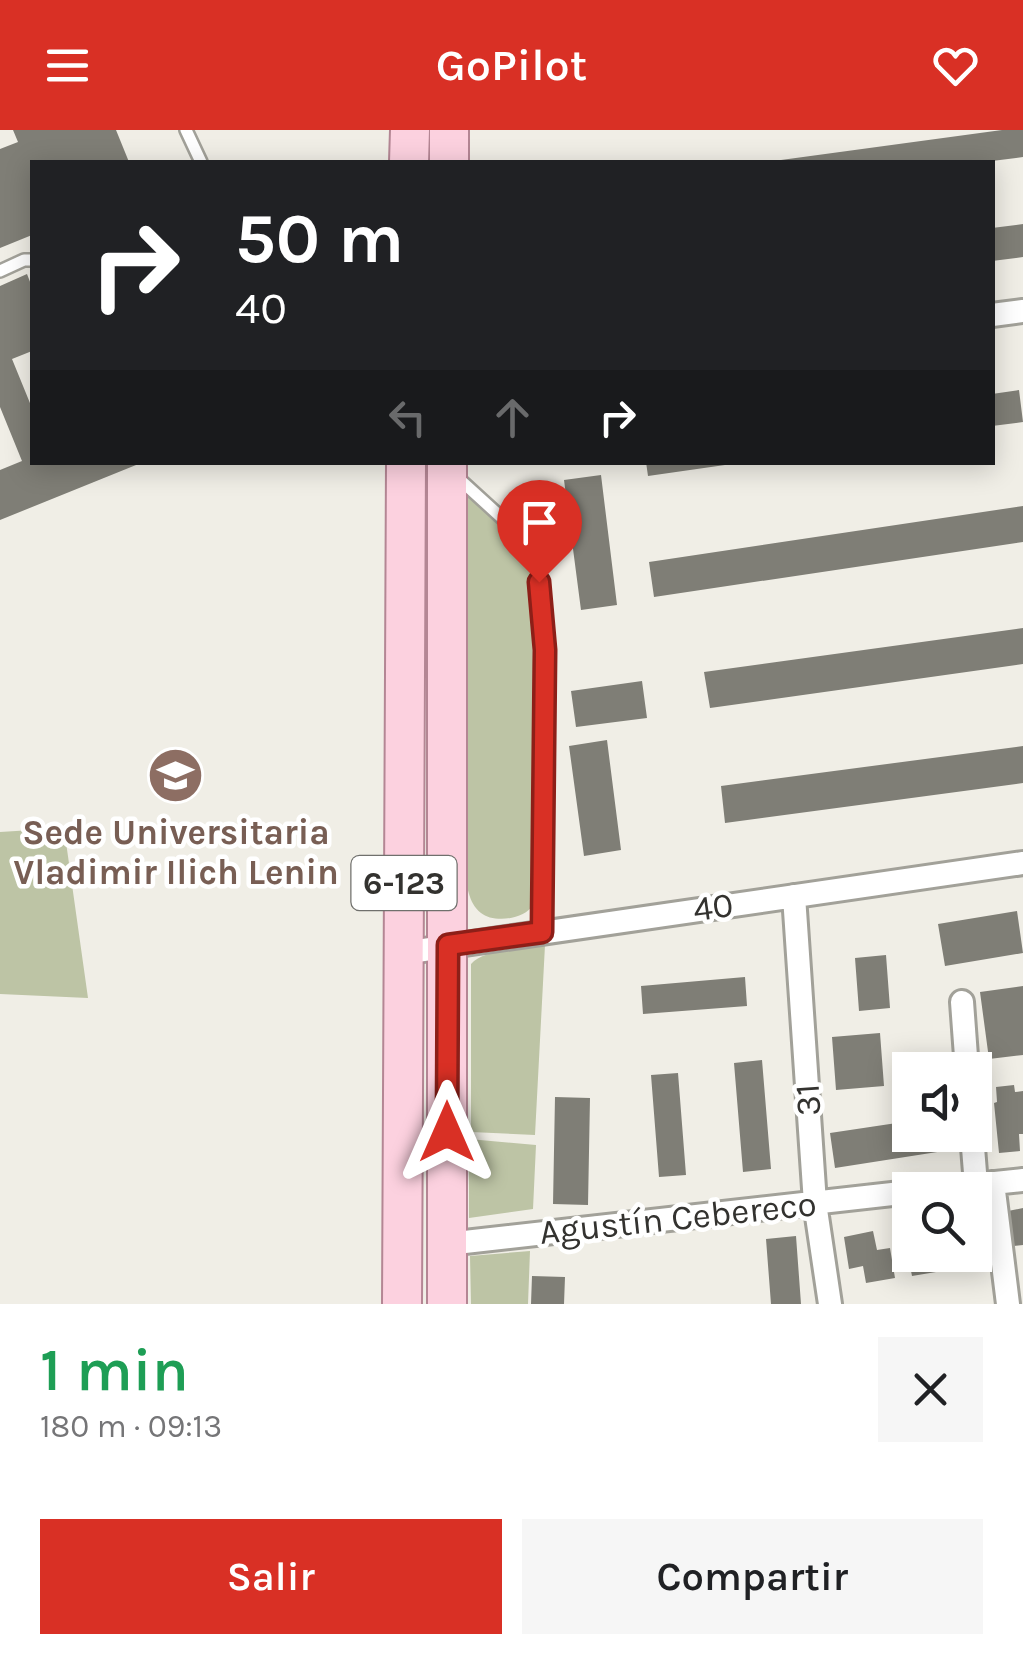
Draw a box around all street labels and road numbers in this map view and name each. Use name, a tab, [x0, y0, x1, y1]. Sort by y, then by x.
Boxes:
road number: 6-123	[352, 856, 456, 910]
street label: 40	[690, 884, 736, 930]
street label: 31	[786, 1082, 830, 1118]
street label: Agustín Cebereco	[537, 1183, 819, 1253]

